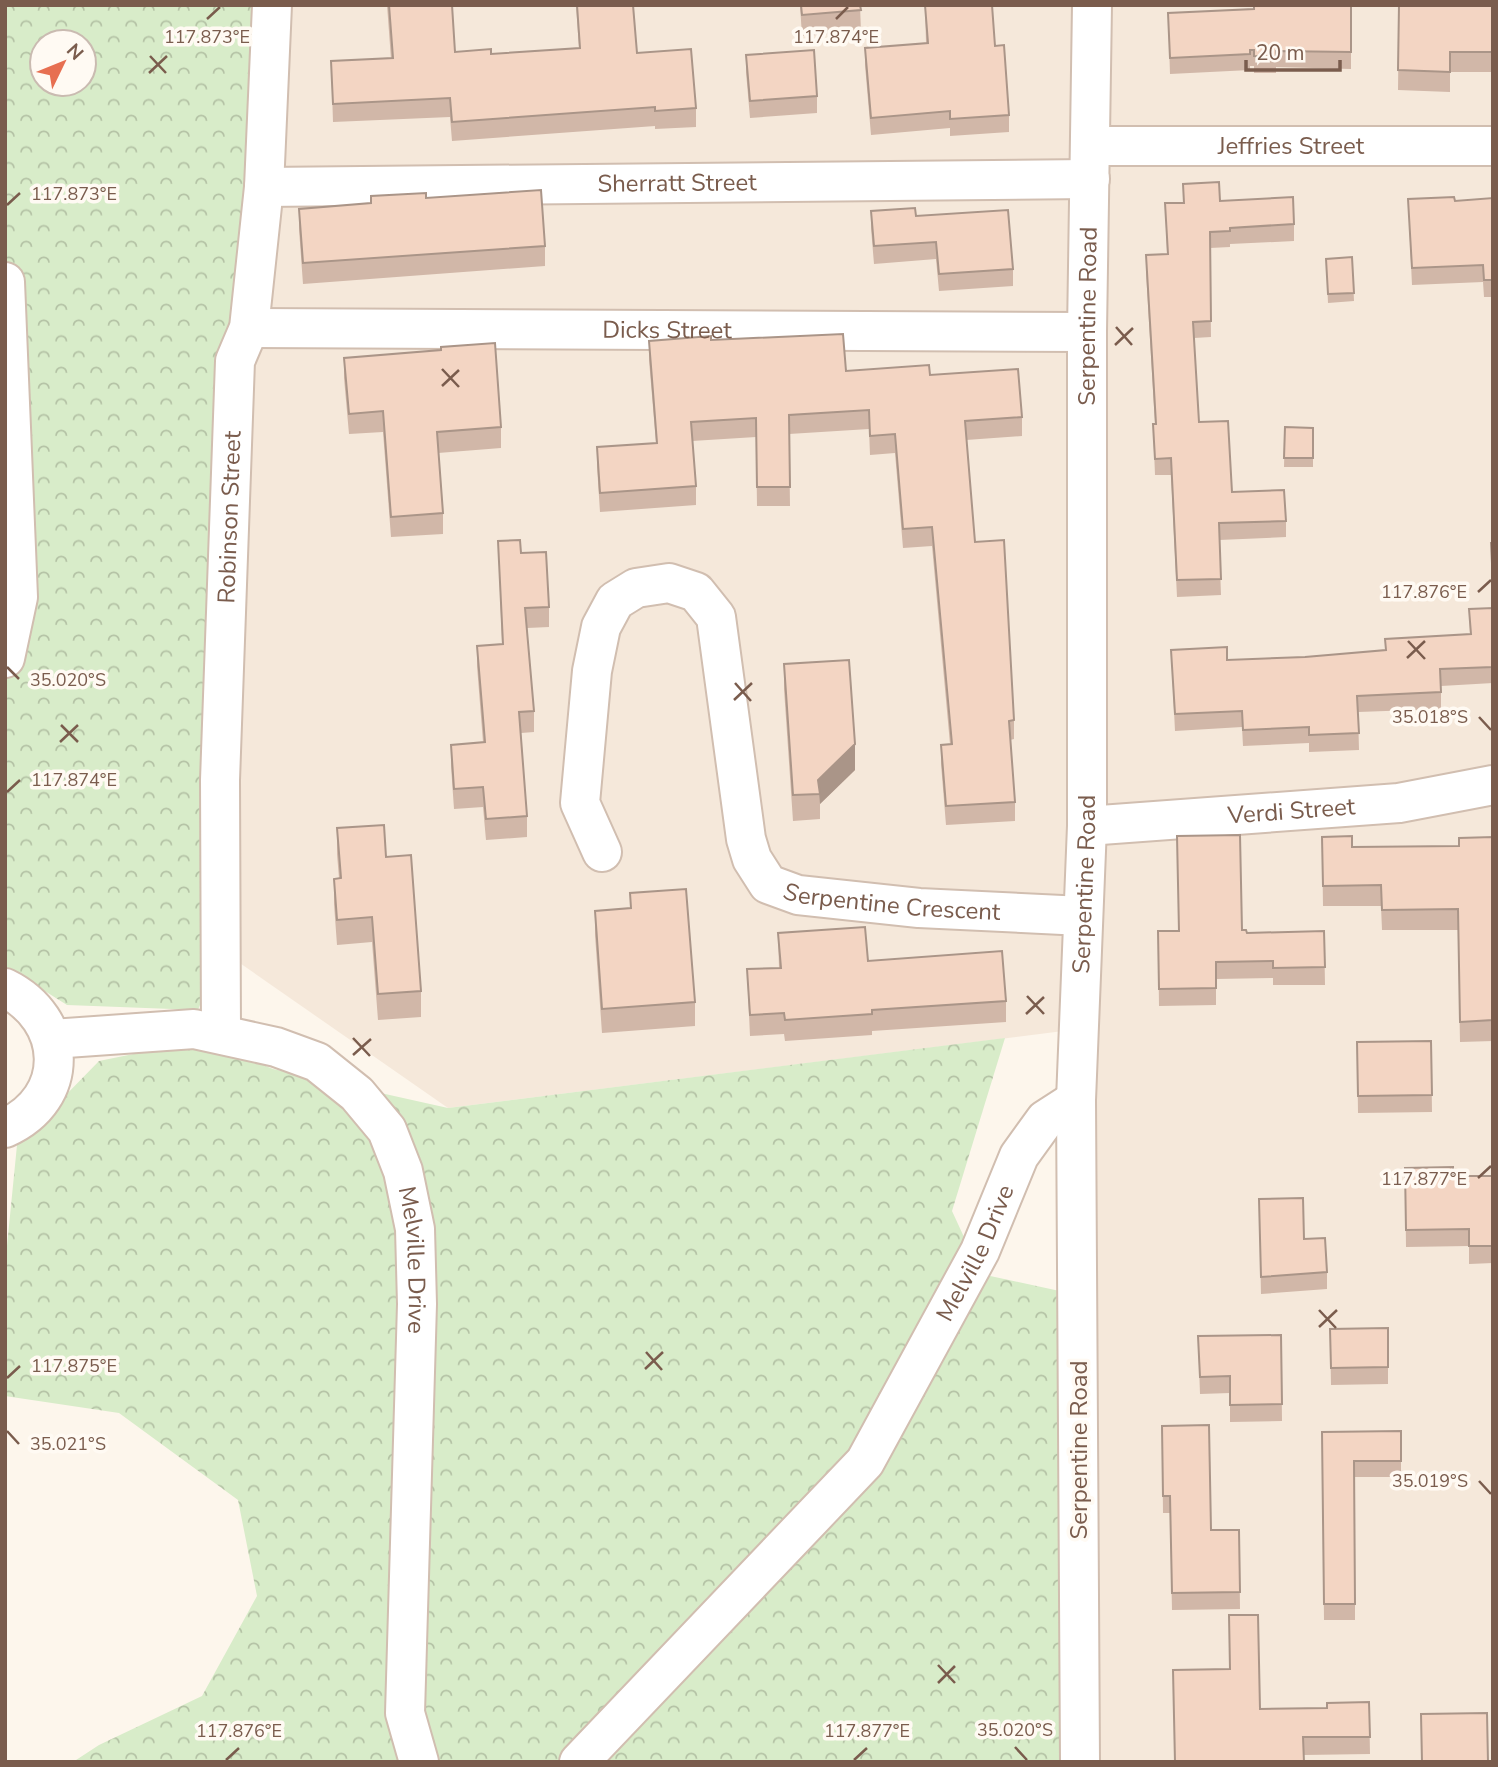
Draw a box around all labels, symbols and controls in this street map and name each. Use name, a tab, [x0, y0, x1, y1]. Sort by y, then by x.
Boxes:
text: 117.873°E	[164, 25, 250, 49]
text: 117.874°E	[793, 25, 879, 49]
north arrow	[28, 28, 98, 98]
scale bar	[1246, 28, 1340, 72]
text: N	[60, 38, 89, 66]
text: 20 m	[1256, 39, 1305, 67]
street label: Jeffries Street	[1217, 130, 1365, 162]
street label: Sherratt Street	[597, 166, 757, 200]
text: 117.873°E	[31, 182, 117, 206]
street label: Serpentine Road	[1071, 226, 1105, 406]
street label: Dicks Street	[602, 314, 732, 346]
street label: Robinson Street	[210, 430, 249, 604]
text: 117.876°E	[1381, 580, 1467, 604]
text: 35.020°S	[30, 668, 106, 692]
text: 35.018°S	[1392, 705, 1468, 729]
text: 117.874°E	[31, 768, 117, 792]
street label: Verdi Street	[1226, 790, 1357, 832]
street label: Serpentine Road	[1065, 795, 1103, 974]
street label: Serpentine Crescent	[779, 875, 1002, 928]
text: 117.877°E	[1381, 1167, 1467, 1191]
street label: Melville Drive	[929, 1180, 1021, 1327]
street label: Melville Drive	[391, 1183, 433, 1334]
text: 117.875°E	[31, 1354, 117, 1378]
street label: Serpentine Road	[1063, 1361, 1095, 1539]
text: 35.021°S	[30, 1432, 106, 1456]
text: 35.019°S	[1392, 1469, 1468, 1493]
text: 35.020°S	[977, 1718, 1053, 1742]
text: 117.876°E	[196, 1719, 282, 1743]
text: 117.877°E	[824, 1719, 910, 1743]

